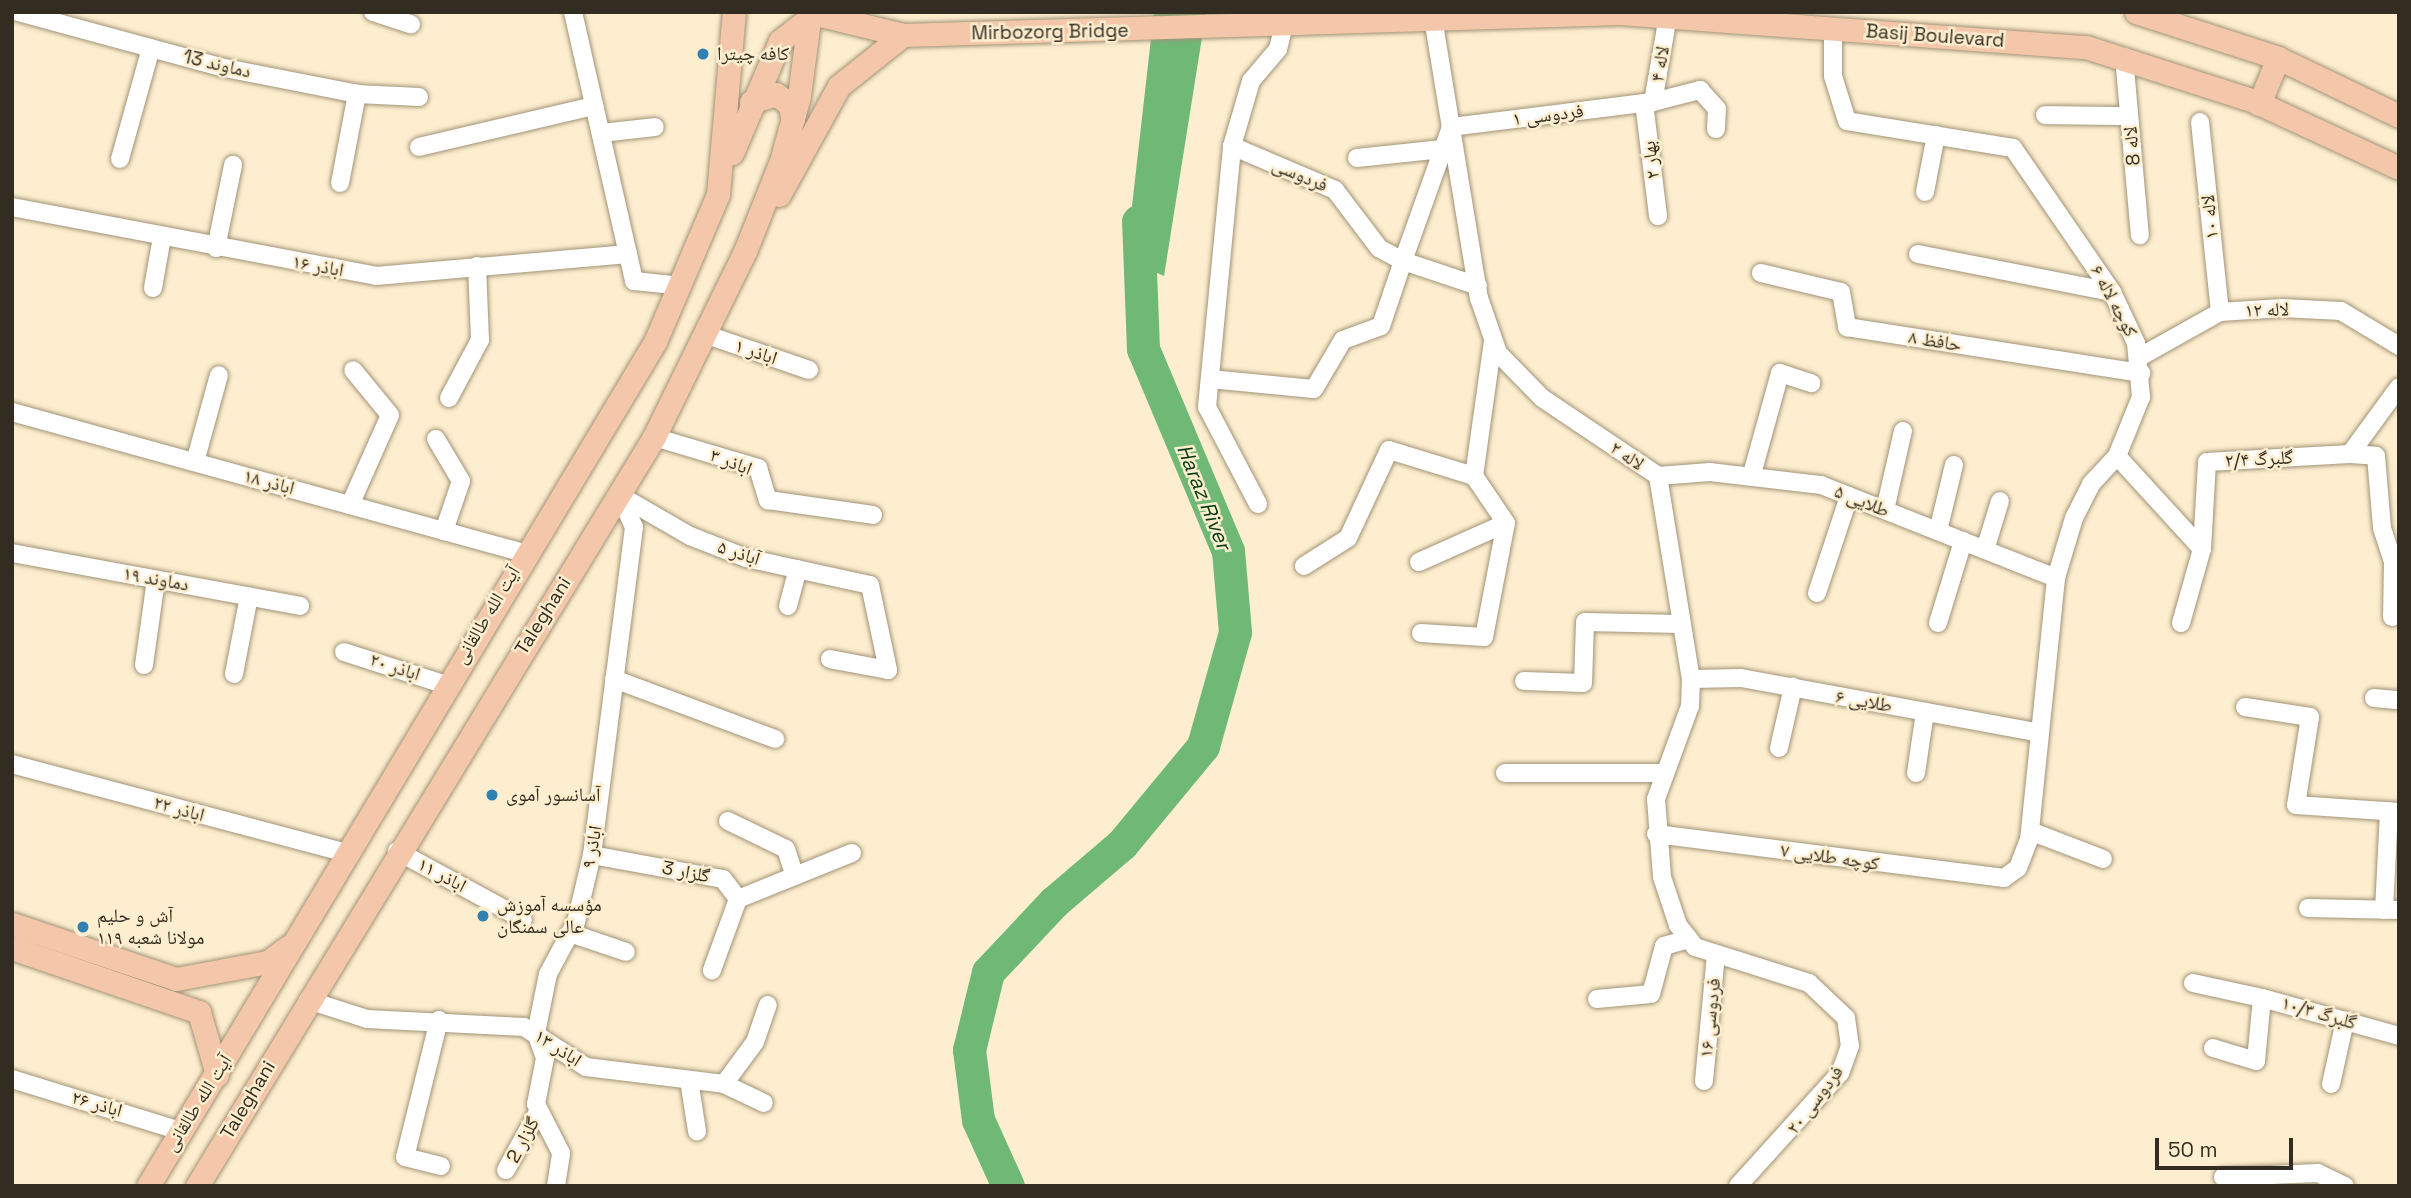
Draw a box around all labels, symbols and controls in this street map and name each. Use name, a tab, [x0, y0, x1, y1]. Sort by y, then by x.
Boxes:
street label: Mirbozorg Bridge	[971, 19, 1129, 45]
street label: Basij Boulevard	[1865, 20, 2005, 52]
place label: کافه چیترا	[717, 43, 789, 65]
street label: لاله ۴	[1646, 44, 1674, 84]
street label: دماوند 13	[181, 45, 253, 83]
marker: کافه چیترا	[695, 46, 711, 62]
street label: فردوسی ۱	[1511, 99, 1585, 131]
street label: لاله 8	[2119, 125, 2145, 167]
street label: بهار ۲	[1637, 140, 1665, 180]
street label: فردوسی	[1269, 153, 1331, 197]
street label: لاله ۱۰	[2196, 194, 2224, 240]
street label: اباذر ۱۶	[291, 250, 345, 282]
street label: کوچه لاله ۶	[2086, 261, 2142, 341]
street label: لاله ۱۲	[2244, 298, 2290, 322]
street label: حافظ ۸	[1907, 326, 1963, 356]
street label: اباذر ۱	[732, 334, 780, 370]
street label: لاله ۲	[1606, 437, 1648, 475]
water label: Haraz River	[1171, 441, 1237, 553]
street label: اباذر ۳	[707, 444, 755, 480]
street label: گلبرگ ۲/۴	[2224, 446, 2294, 472]
street label: اباذر ۱۸	[241, 464, 297, 500]
street label: طلایی ۵	[1831, 480, 1893, 522]
street label: آباذر ۵	[715, 535, 763, 571]
street label: دماوند ۱۹	[121, 562, 191, 596]
street label: آیت الله طالقانی	[449, 562, 525, 668]
street label: Taleghani	[510, 573, 576, 659]
street label: اباذر ۲۰	[367, 648, 423, 686]
street label: طلایی ۶	[1834, 685, 1894, 717]
place label: آسانسور آموی	[506, 784, 601, 806]
marker: آسانسور آموی	[484, 787, 500, 803]
street label: اباذر ۲۲	[151, 791, 207, 827]
street label: اباذر ۹	[577, 824, 607, 870]
street label: کوچه طلایی ۷	[1779, 839, 1881, 875]
street label: اباذر ۱۱	[414, 853, 470, 897]
street label: گلزار 3	[660, 856, 712, 888]
place label: مؤسسه آموزش عالی سمنگان	[497, 894, 602, 938]
place label: آش و حلیم مولانا شعبه ۱۱۹	[97, 905, 204, 949]
marker: مؤسسه آموزش عالی سمنگان	[475, 908, 491, 924]
marker: آش و حلیم مولانا شعبه ۱۱۹	[75, 919, 91, 935]
street label: فردوسی ۱۶	[1694, 977, 1726, 1059]
street label: گلبرگ ۱۰/۳	[2279, 991, 2359, 1035]
street label: اباذر ۱۳	[530, 1024, 586, 1072]
street label: آیت الله طالقانی	[159, 1050, 237, 1156]
street label: Taleghani	[216, 1057, 280, 1143]
street label: فردوسی ۲۰	[1782, 1061, 1848, 1139]
street label: اباذر ۲۶	[69, 1086, 125, 1122]
street label: گلزار 2	[502, 1113, 544, 1167]
scale bar	[2159, 1124, 2297, 1168]
text: 50 m	[2168, 1136, 2218, 1163]

